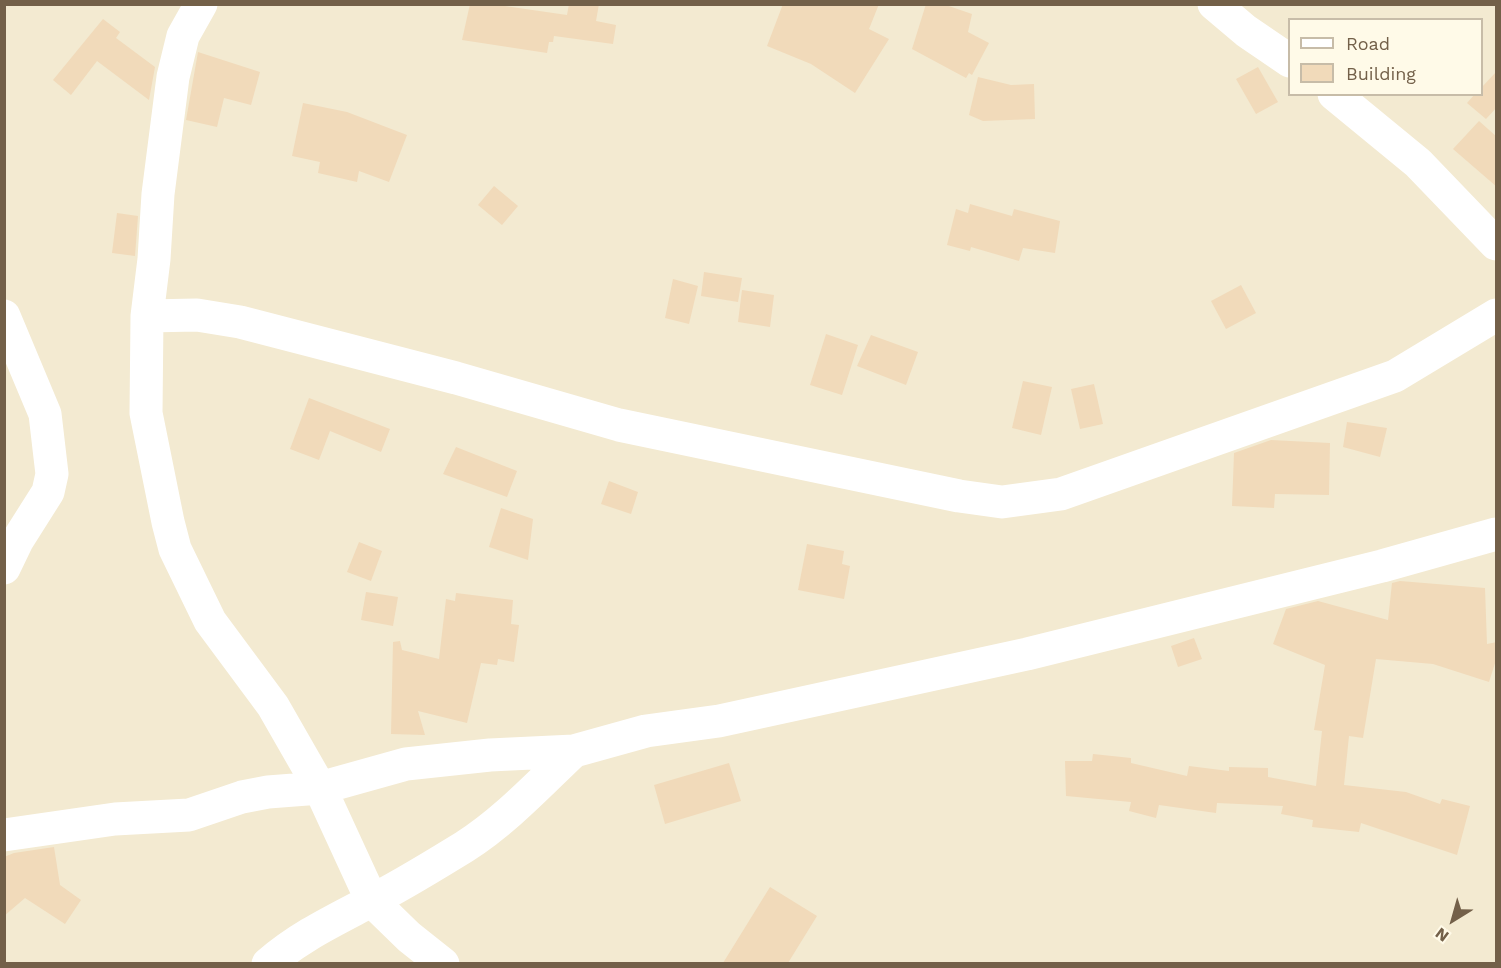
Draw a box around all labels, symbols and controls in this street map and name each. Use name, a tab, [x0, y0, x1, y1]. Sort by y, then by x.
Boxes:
legend	[1288, 18, 1483, 96]
text: Road	[1346, 33, 1390, 54]
text: Building	[1346, 63, 1416, 84]
north arrow	[1423, 890, 1483, 950]
text: N	[1431, 924, 1452, 946]

